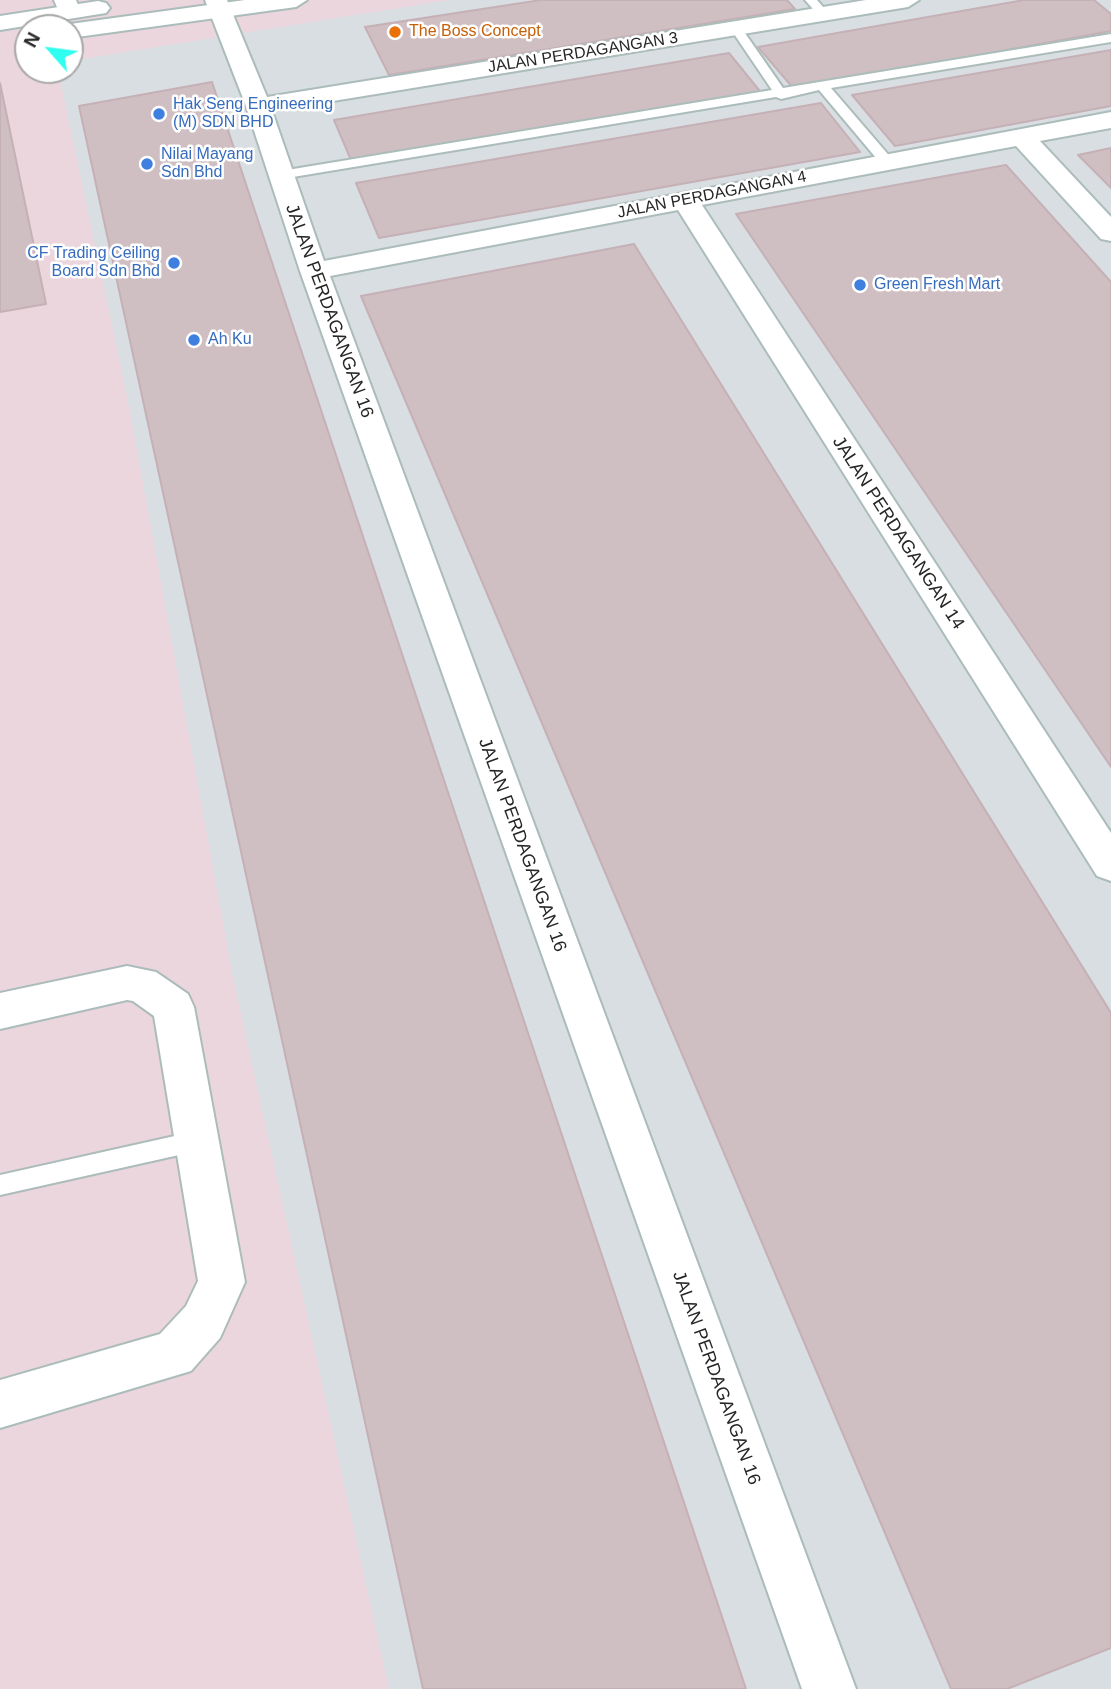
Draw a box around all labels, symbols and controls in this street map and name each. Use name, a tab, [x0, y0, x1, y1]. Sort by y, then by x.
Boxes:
north arrow	[14, 14, 84, 84]
place label: The Boss Concept	[409, 22, 541, 42]
marker: The Boss Concept	[387, 24, 403, 40]
street label: JALAN PERDAGANGAN 3	[487, 28, 679, 78]
text: N	[19, 29, 44, 51]
place label: Hak Seng Engineering (M) SDN BHD	[173, 95, 333, 133]
marker: Hak Seng Engineering (M) SDN BHD	[151, 106, 167, 122]
place label: Nilai Mayang Sdn Bhd	[161, 145, 253, 183]
marker: Nilai Mayang Sdn Bhd	[139, 156, 155, 172]
street label: JALAN PERDAGANGAN 4	[616, 167, 808, 223]
street label: JALAN PERDAGANGAN 16	[280, 201, 378, 421]
place label: CF Trading Ceiling Board Sdn Bhd	[27, 244, 160, 282]
marker: CF Trading Ceiling Board Sdn Bhd	[166, 255, 182, 271]
place label: Green Fresh Mart	[874, 275, 1000, 295]
marker: Green Fresh Mart	[852, 277, 868, 293]
place label: Ah Ku	[208, 330, 252, 350]
marker: Ah Ku	[186, 332, 202, 348]
street label: JALAN PERDAGANGAN 14	[827, 432, 969, 634]
street label: JALAN PERDAGANGAN 16	[473, 735, 571, 955]
street label: JALAN PERDAGANGAN 16	[667, 1268, 765, 1488]

